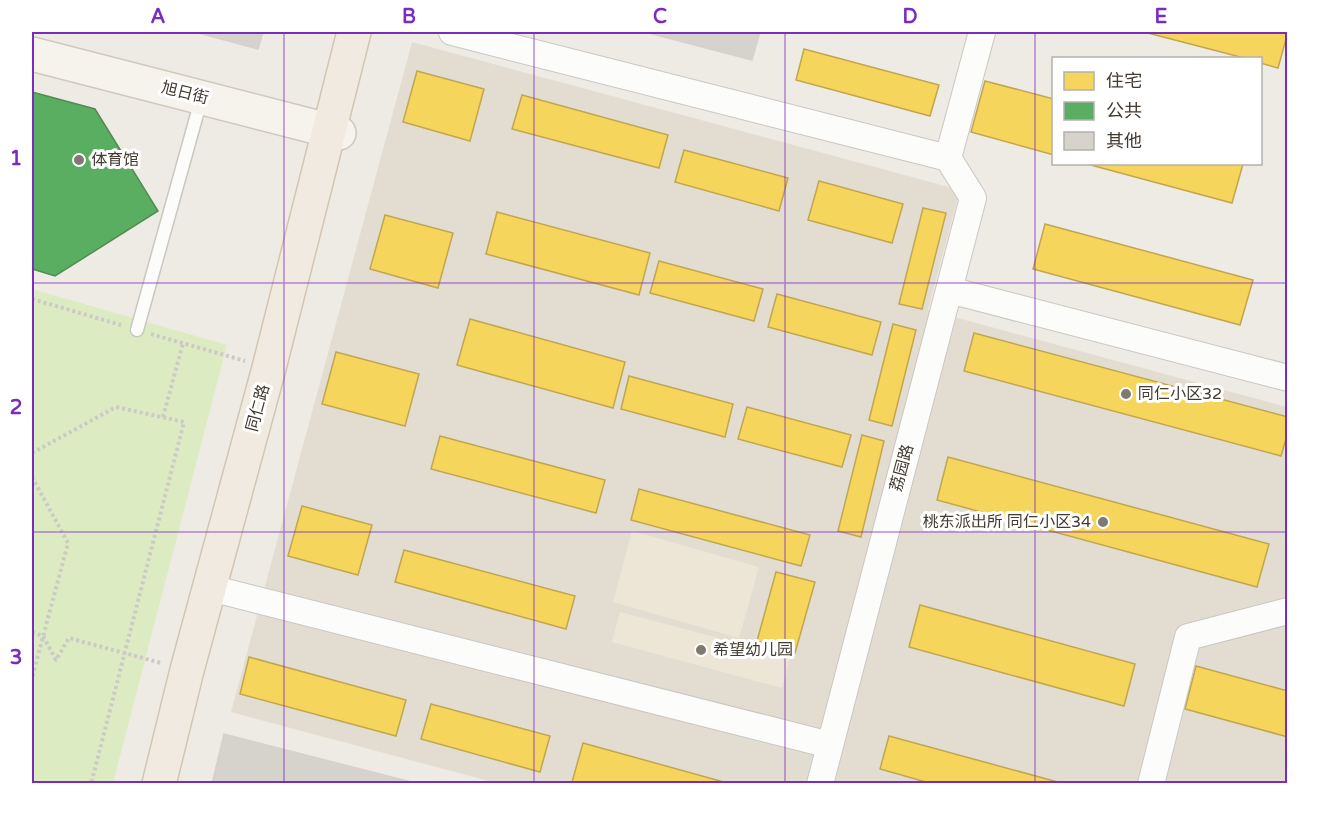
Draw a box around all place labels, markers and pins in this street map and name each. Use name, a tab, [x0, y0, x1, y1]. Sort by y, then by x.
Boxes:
place label: 体育馆	[91, 150, 139, 170]
marker: 体育馆	[72, 153, 86, 167]
place label: 同仁小区32	[1138, 384, 1222, 404]
marker: 同仁小区32	[1119, 387, 1133, 401]
place label: 桃东派出所 同仁小区34	[923, 512, 1091, 532]
marker: 桃东派出所 同仁小区34	[1096, 515, 1110, 529]
place label: 希望幼儿园	[713, 640, 793, 660]
marker: 希望幼儿园	[694, 643, 708, 657]

